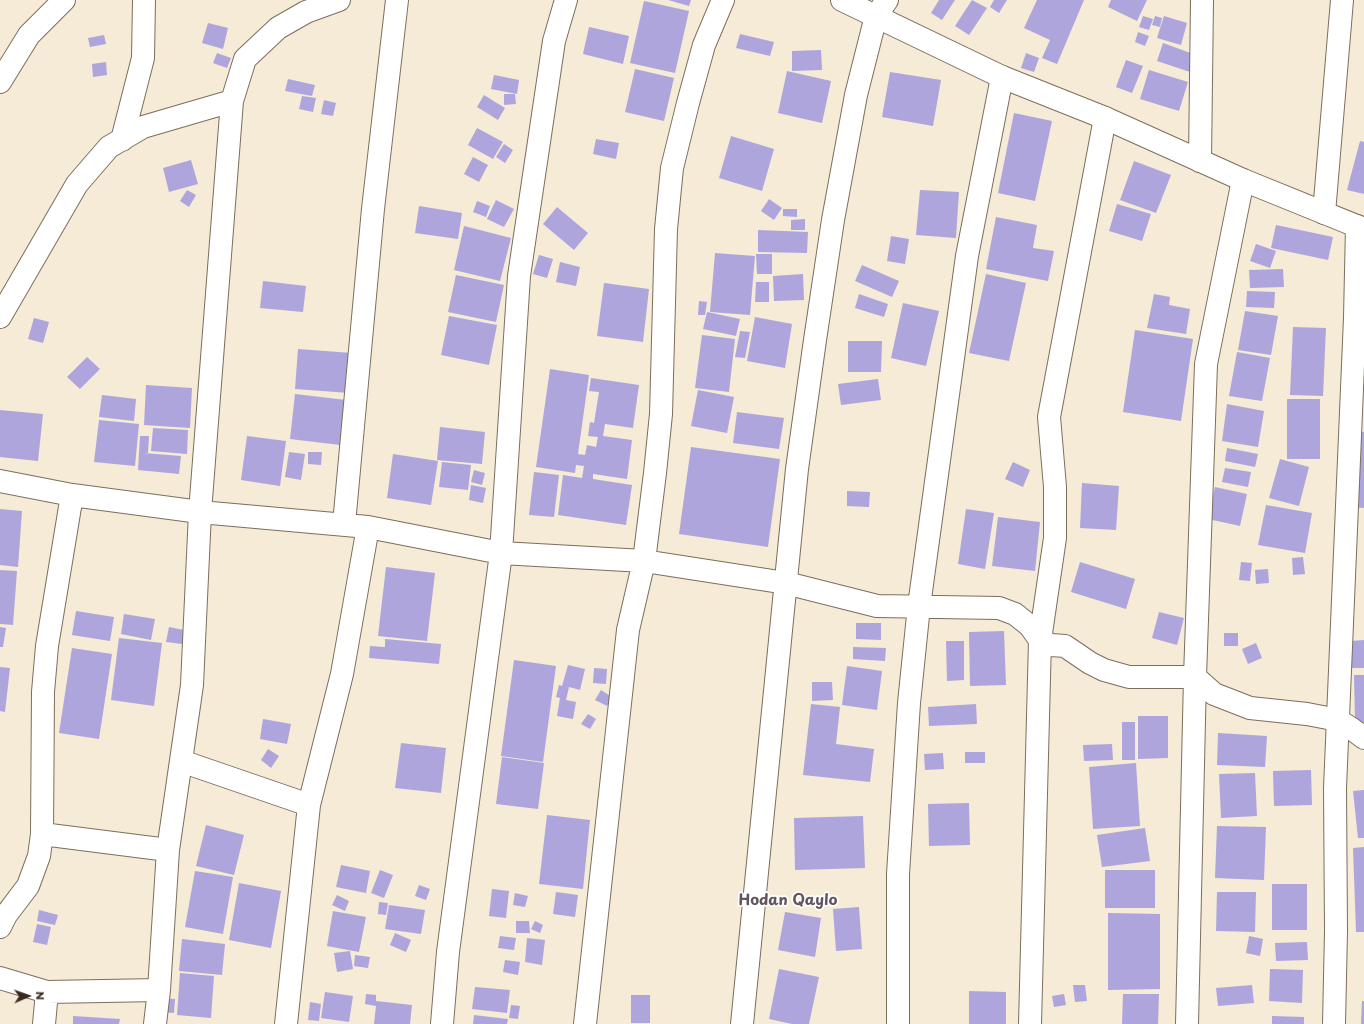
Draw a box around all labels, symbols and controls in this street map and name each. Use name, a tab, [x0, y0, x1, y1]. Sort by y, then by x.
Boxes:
district label: Hodan Qaylo	[739, 892, 837, 910]
north arrow	[8, 976, 48, 1016]
text: N	[32, 991, 49, 1000]

